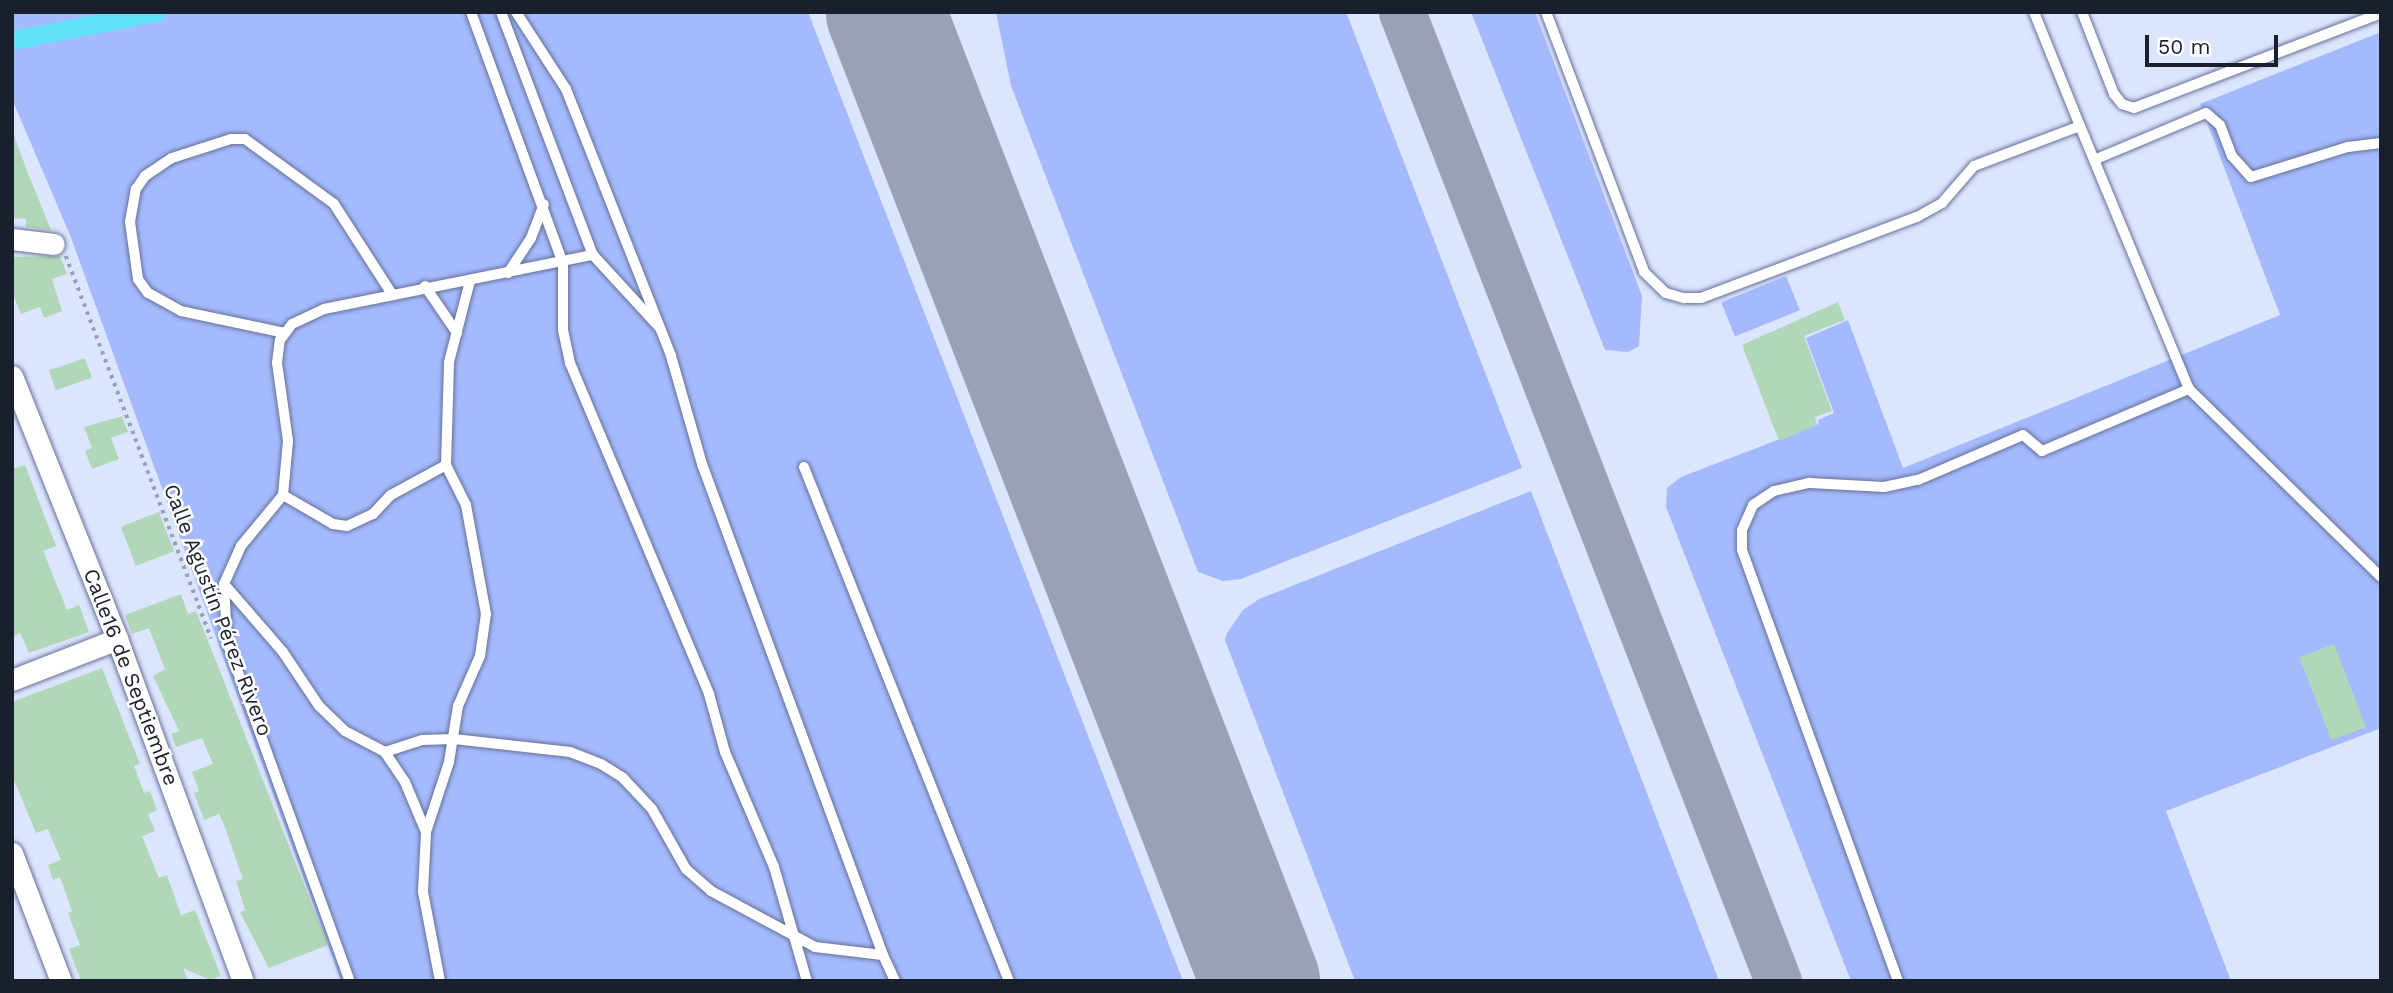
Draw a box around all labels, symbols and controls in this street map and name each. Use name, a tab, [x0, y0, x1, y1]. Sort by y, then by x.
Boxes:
scale bar	[2148, 21, 2281, 65]
text: 50 m	[2158, 34, 2210, 59]
street label: Calle Agustín Pérez Rivero	[158, 480, 278, 740]
street label: Calle16 de Septiembre	[78, 565, 184, 789]

